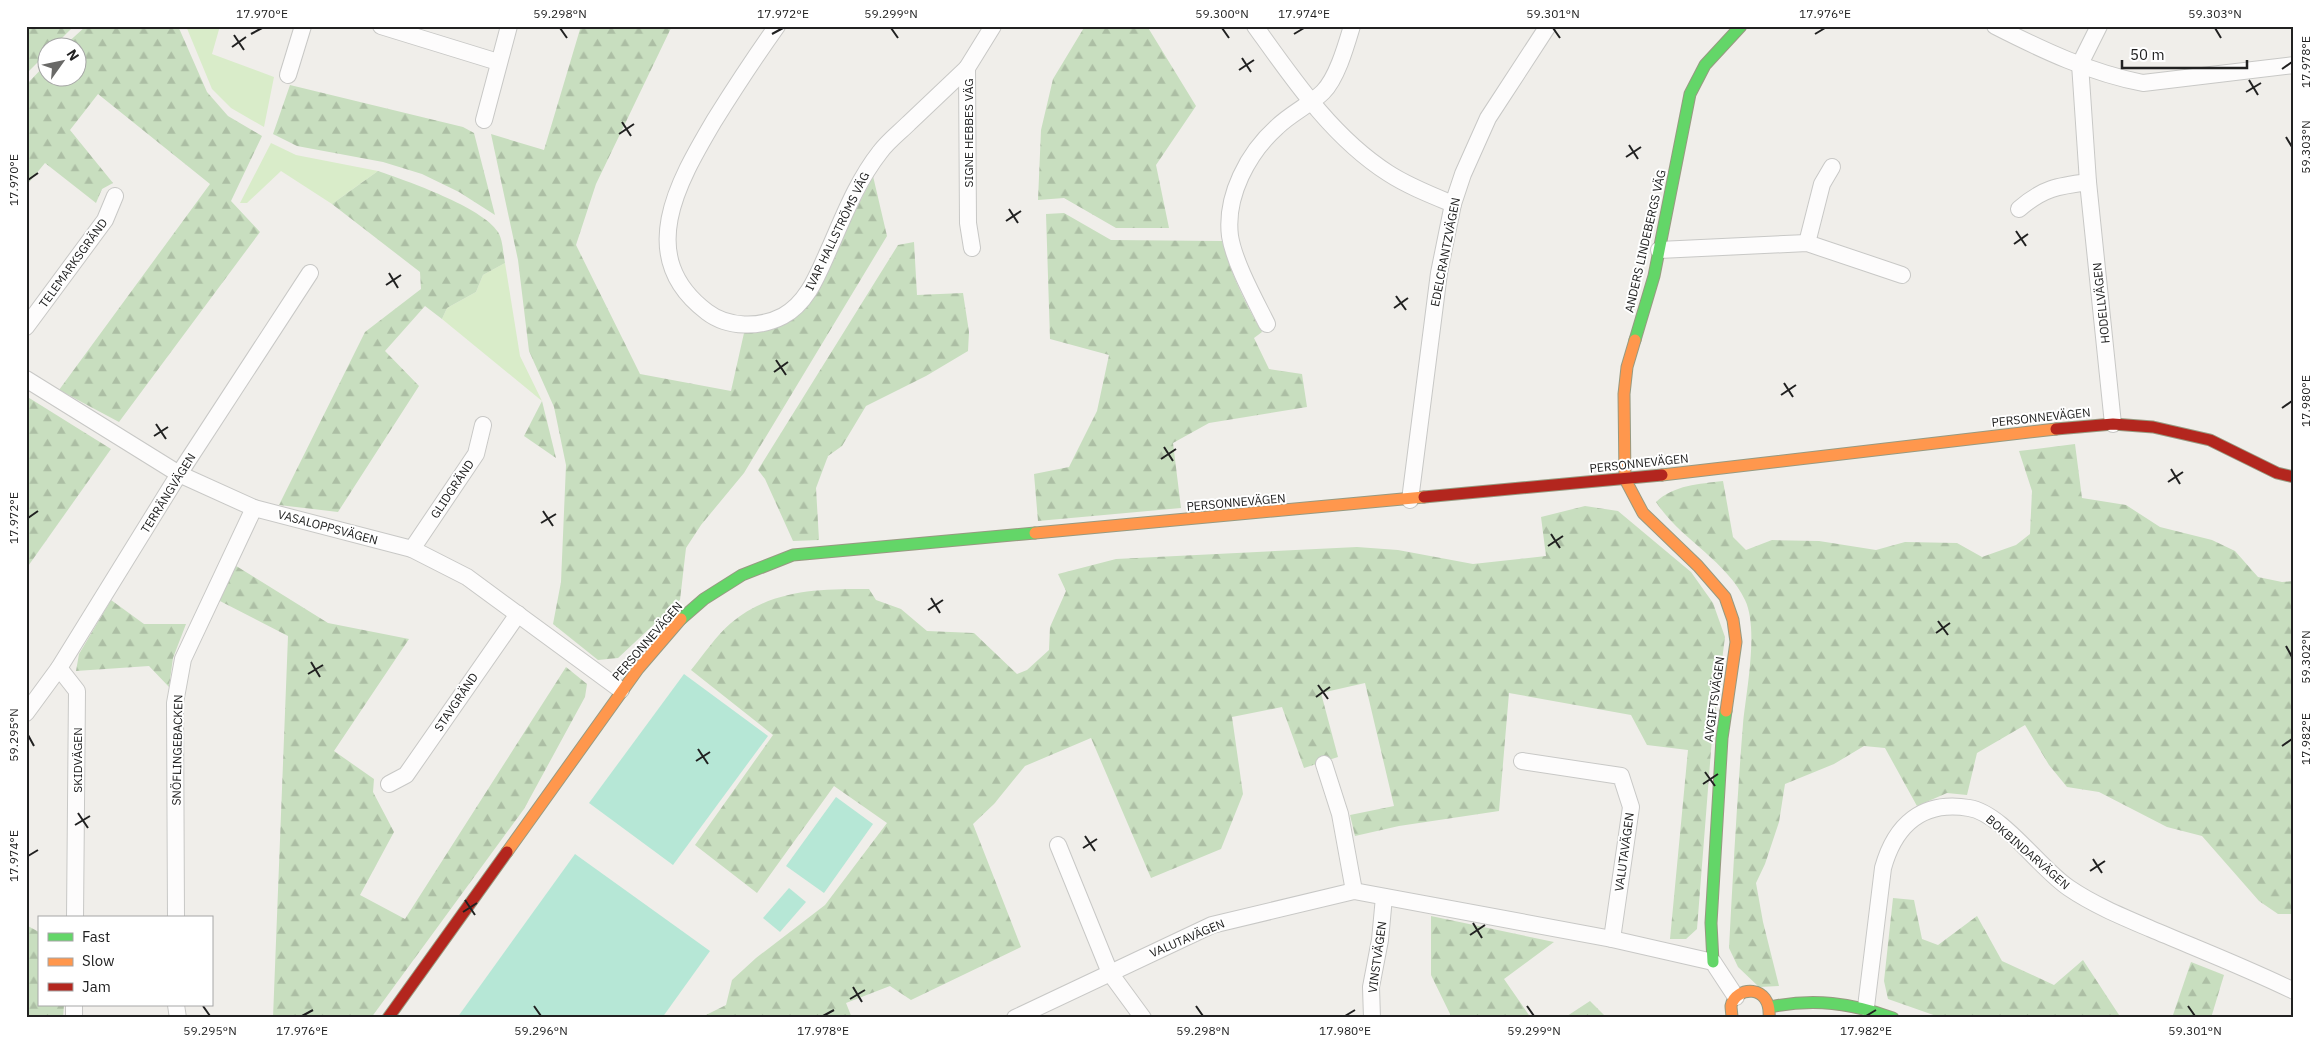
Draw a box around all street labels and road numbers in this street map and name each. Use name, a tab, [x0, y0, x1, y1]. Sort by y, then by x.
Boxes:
street label: SIGNE HEBBES VÄG	[961, 78, 976, 188]
street label: ANDERS LINDEBERGS VÄG	[1621, 168, 1669, 314]
street label: IVAR HALLSTRÖMS VÄG	[802, 169, 872, 293]
street label: EDELCRANTZVÄGEN	[1427, 196, 1463, 308]
street label: TELEMARKSGRÄND	[36, 215, 110, 311]
street label: HODELLVÄGEN	[2089, 262, 2113, 344]
street label: PERSONNEVÄGEN	[1991, 404, 2091, 430]
street label: TERRÄNGVÄGEN	[137, 450, 199, 536]
street label: PERSONNEVÄGEN	[1589, 450, 1689, 476]
street label: GLIDGRÄND	[427, 457, 477, 521]
street label: PERSONNEVÄGEN	[1186, 490, 1286, 514]
street label: VASALOPPSVÄGEN	[276, 506, 380, 548]
street label: PERSONNEVÄGEN	[609, 599, 685, 683]
street label: AVGIFTSVÄGEN	[1701, 655, 1727, 743]
street label: STAVGRÄND	[431, 670, 481, 734]
street label: SNÖFLINGEBACKEN	[169, 694, 185, 806]
street label: SKIDVÄGEN	[70, 727, 85, 793]
street label: VALUTAVÄGEN	[1611, 811, 1637, 893]
street label: BOKBINDARVÄGEN	[1983, 812, 2073, 892]
street label: VALUTAVÄGEN	[1147, 916, 1227, 960]
street label: VINSTVÄGEN	[1365, 920, 1389, 994]

